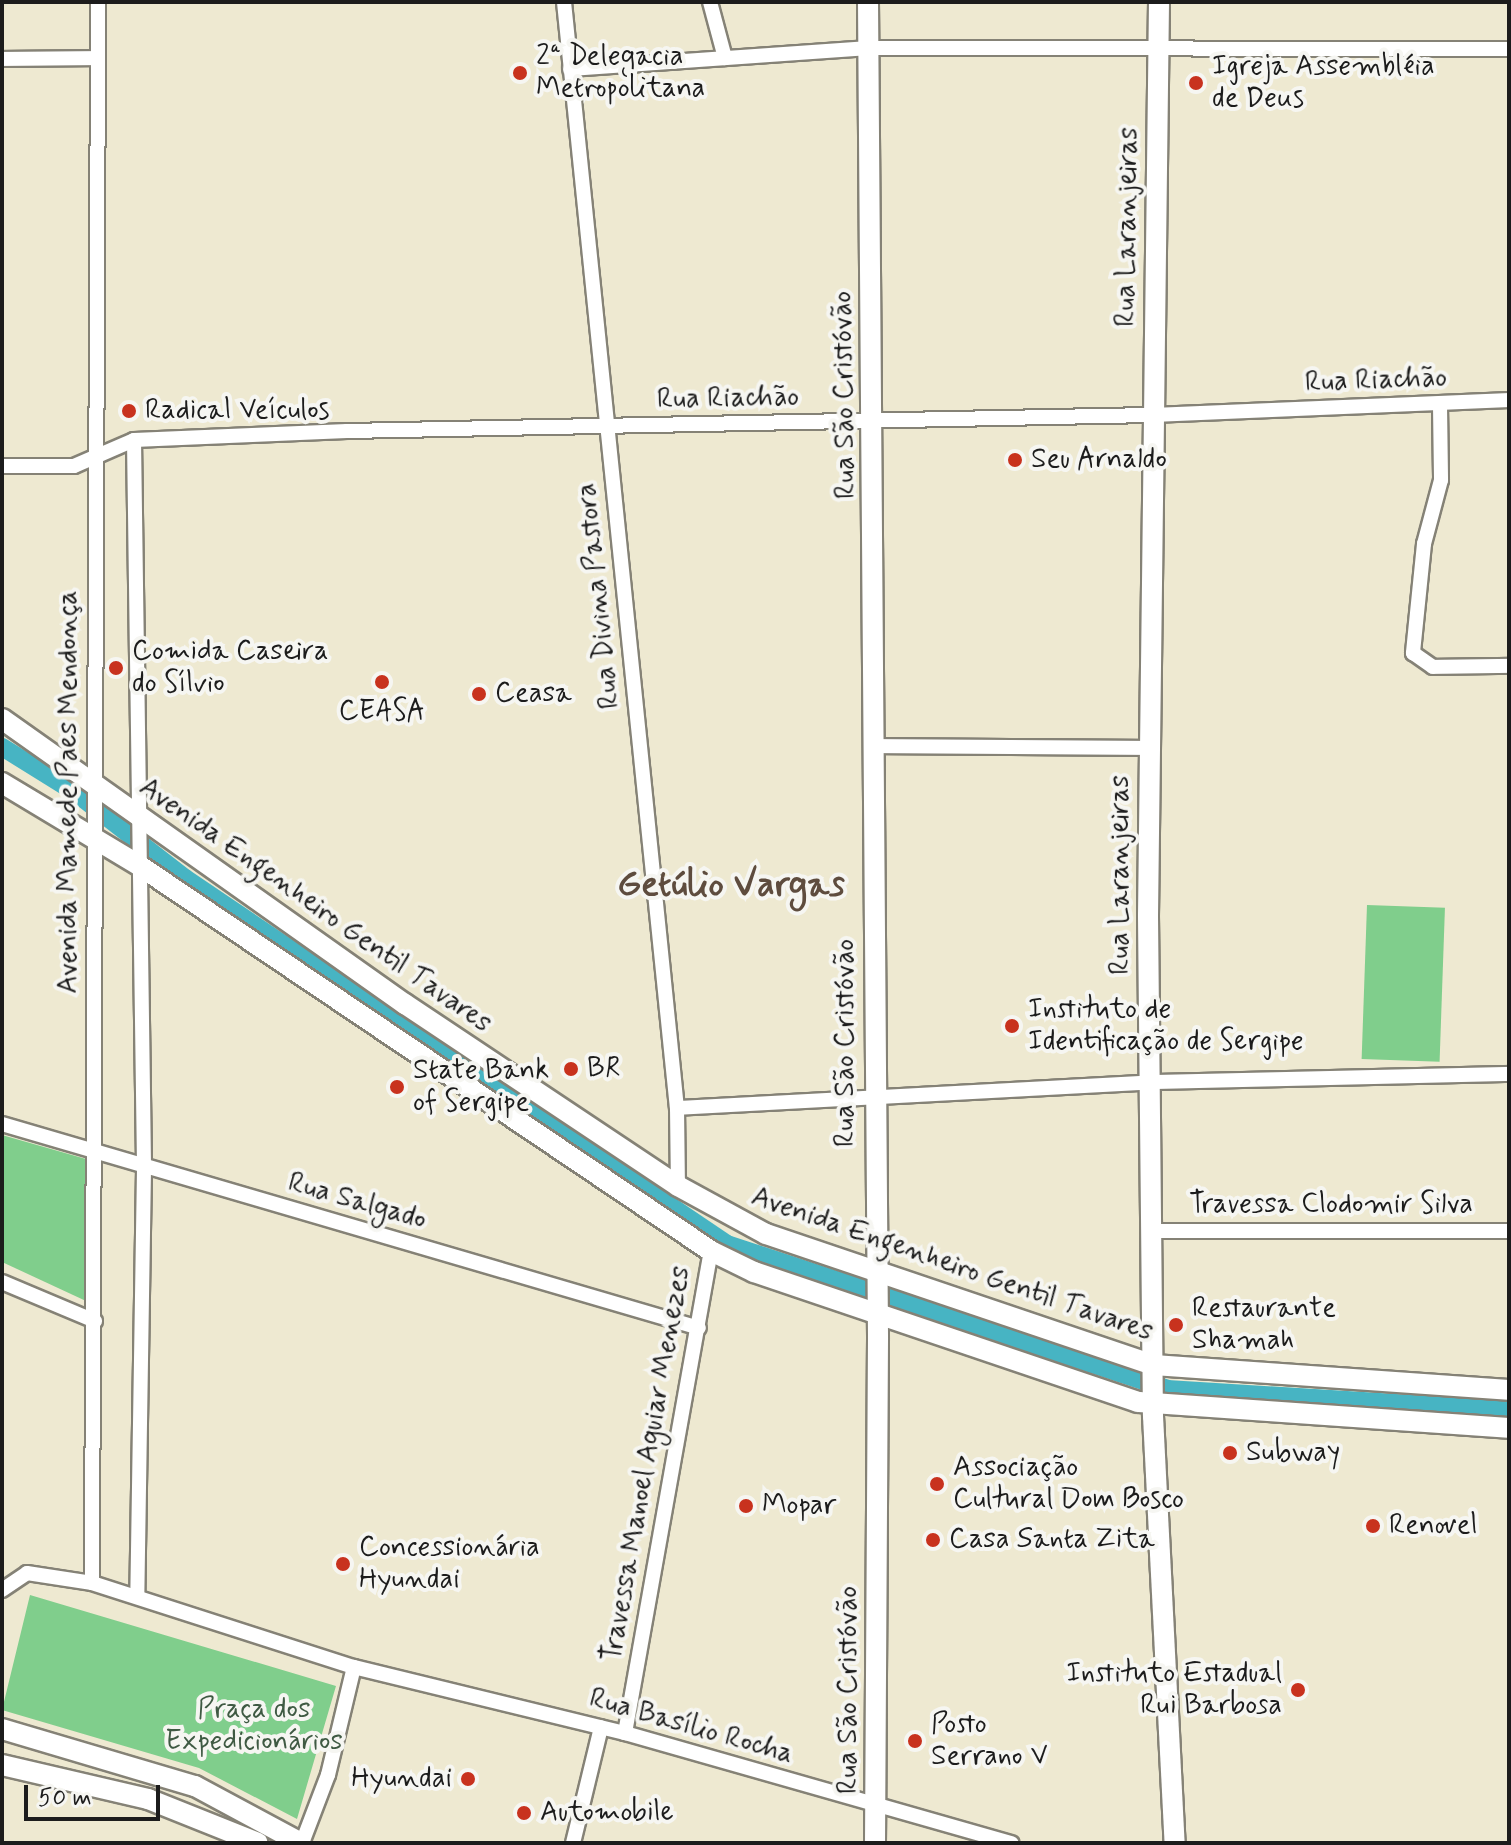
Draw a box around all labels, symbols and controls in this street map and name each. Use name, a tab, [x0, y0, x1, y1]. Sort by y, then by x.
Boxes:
place label: 2ª Delegacia Metropolitana	[536, 40, 705, 106]
place label: Igreja Assembléia de Deus	[1212, 50, 1435, 116]
marker: 2ª Delegacia Metropolitana	[511, 64, 529, 82]
marker: Igreja Assembléia de Deus	[1187, 74, 1205, 92]
street label: Rua Laranjeiras	[1109, 129, 1147, 325]
street label: Rua São Cristóvão	[826, 291, 864, 499]
street label: Rua Riachão	[1305, 362, 1447, 400]
street label: Rua Riachão	[658, 381, 798, 417]
place label: Radical Veículos	[145, 394, 330, 428]
marker: Radical Veículos	[120, 402, 138, 420]
place label: Seu Arnaldo	[1031, 443, 1165, 477]
marker: Seu Arnaldo	[1006, 451, 1024, 469]
street label: Rua Divina Pastora	[570, 481, 628, 711]
street label: Avenida Mamede Paes Mendonça	[52, 593, 86, 991]
place label: Comida Caseira do Sílvio	[132, 635, 328, 701]
marker: Comida Caseira do Sílvio	[107, 659, 125, 677]
marker: CEASA	[373, 673, 391, 691]
place label: Ceasa	[495, 677, 572, 711]
marker: Ceasa	[470, 685, 488, 703]
place label: CEASA	[339, 695, 425, 729]
street label: Avenida Engenheiro Gentil Tavares	[136, 774, 494, 1038]
street label: Rua Laranjeiras	[1104, 777, 1138, 973]
district label: Getúlio Vargas	[620, 864, 842, 908]
street label: Rua São Cristóvão	[829, 939, 863, 1147]
place label: Instituto de Identificação de Sergipe	[1028, 993, 1307, 1059]
marker: Instituto de Identificação de Sergipe	[1003, 1017, 1021, 1035]
place label: BR	[587, 1052, 620, 1086]
place label: State Bank of Sergipe	[413, 1054, 547, 1120]
marker: BR	[562, 1060, 580, 1078]
marker: State Bank of Sergipe	[388, 1078, 406, 1096]
street label: Rua Salgado	[286, 1167, 428, 1237]
street label: Avenida Engenheiro Gentil Tavares	[751, 1182, 1153, 1348]
street label: Travessa Clodomir Silva	[1191, 1188, 1471, 1222]
street label: Travessa Manoel Aguiar Menezes	[596, 1268, 698, 1660]
place label: Restaurante Shamah	[1192, 1292, 1336, 1358]
marker: Restaurante Shamah	[1167, 1316, 1185, 1334]
place label: Subway	[1246, 1436, 1340, 1470]
marker: Subway	[1221, 1444, 1239, 1462]
place label: Associação Cultural Dom Bosco	[953, 1451, 1191, 1517]
marker: Associação Cultural Dom Bosco	[928, 1475, 946, 1493]
place label: Mopar	[762, 1489, 836, 1523]
marker: Mopar	[737, 1497, 755, 1515]
place label: Renovel	[1389, 1509, 1477, 1543]
marker: Renovel	[1364, 1517, 1382, 1535]
place label: Casa Santa Zita	[949, 1523, 1147, 1557]
place label: Concessionária Hyundai	[359, 1531, 540, 1597]
marker: Casa Santa Zita	[924, 1531, 942, 1549]
marker: Concessionária Hyundai	[334, 1555, 352, 1573]
street label: Rua São Cristóvão	[832, 1586, 866, 1794]
place label: Instituto Estadual Rui Barbosa	[1070, 1657, 1282, 1723]
marker: Instituto Estadual Rui Barbosa	[1289, 1681, 1307, 1699]
street label: Rua Basílio Rocha	[586, 1682, 796, 1772]
park label: Praça dos Expedicionários	[165, 1693, 343, 1759]
place label: Posto Serrano V	[931, 1708, 1048, 1774]
marker: Posto Serrano V	[906, 1732, 924, 1750]
place label: Hyundai	[351, 1762, 452, 1796]
scale bar	[28, 1769, 164, 1819]
marker: Hyundai	[459, 1770, 477, 1788]
text: 50 m	[38, 1783, 92, 1814]
place label: Automobile	[540, 1796, 674, 1830]
marker: Automobile	[515, 1804, 533, 1822]

